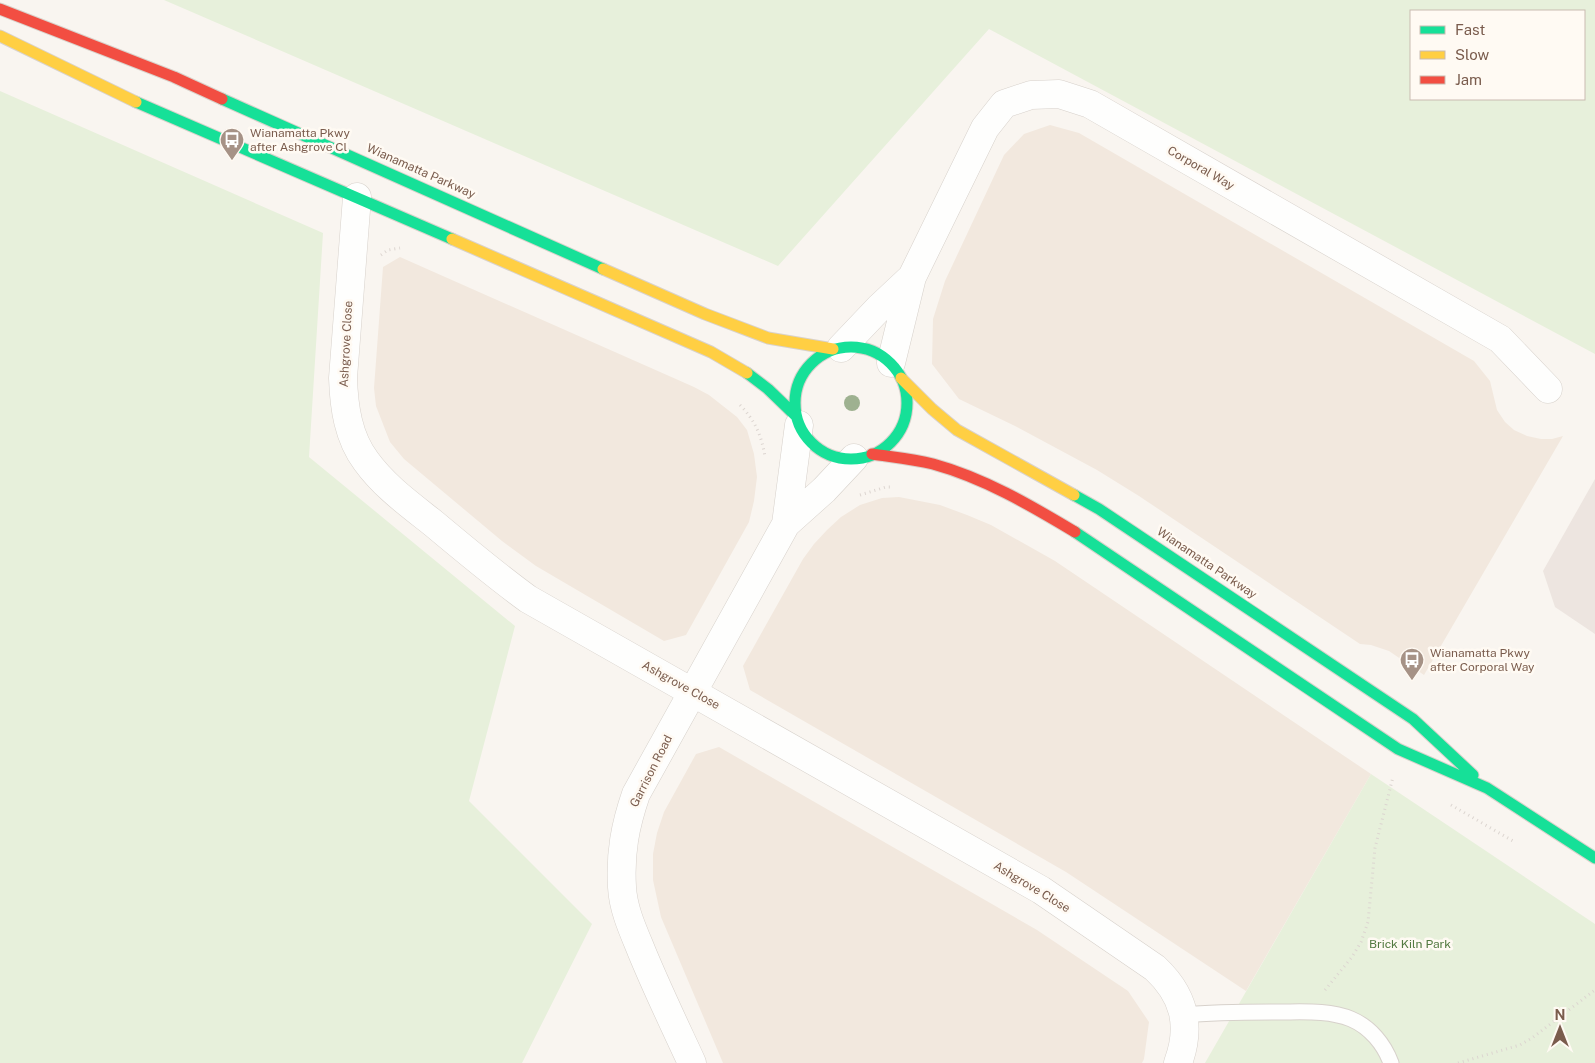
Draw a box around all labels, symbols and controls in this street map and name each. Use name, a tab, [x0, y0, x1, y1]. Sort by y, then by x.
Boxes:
legend	[1410, 10, 1585, 100]
text: Fast	[1455, 21, 1485, 38]
text: Slow	[1455, 46, 1490, 63]
text: Jam	[1455, 71, 1482, 88]
place label: Wianamatta Pkwy after Ashgrove Cl	[250, 126, 351, 154]
bus stop icon: Wianamatta Pkwy after Ashgrove Cl	[219, 127, 245, 161]
street label: Wianamatta Parkway	[365, 141, 478, 202]
street label: Corporal Way	[1165, 143, 1237, 193]
street label: Ashgrove Close	[337, 300, 355, 388]
street label: Wianamatta Parkway	[1154, 524, 1260, 602]
place label: Wianamatta Pkwy after Corporal Way	[1430, 646, 1535, 674]
bus stop icon: Wianamatta Pkwy after Corporal Way	[1399, 647, 1425, 681]
street label: Ashgrove Close	[640, 658, 723, 712]
street label: Garrison Road	[627, 733, 675, 809]
street label: Ashgrove Close	[991, 859, 1073, 915]
park label: Brick Kiln Park	[1369, 937, 1451, 951]
north arrow	[1535, 1003, 1585, 1053]
text: N	[1555, 1007, 1565, 1023]

